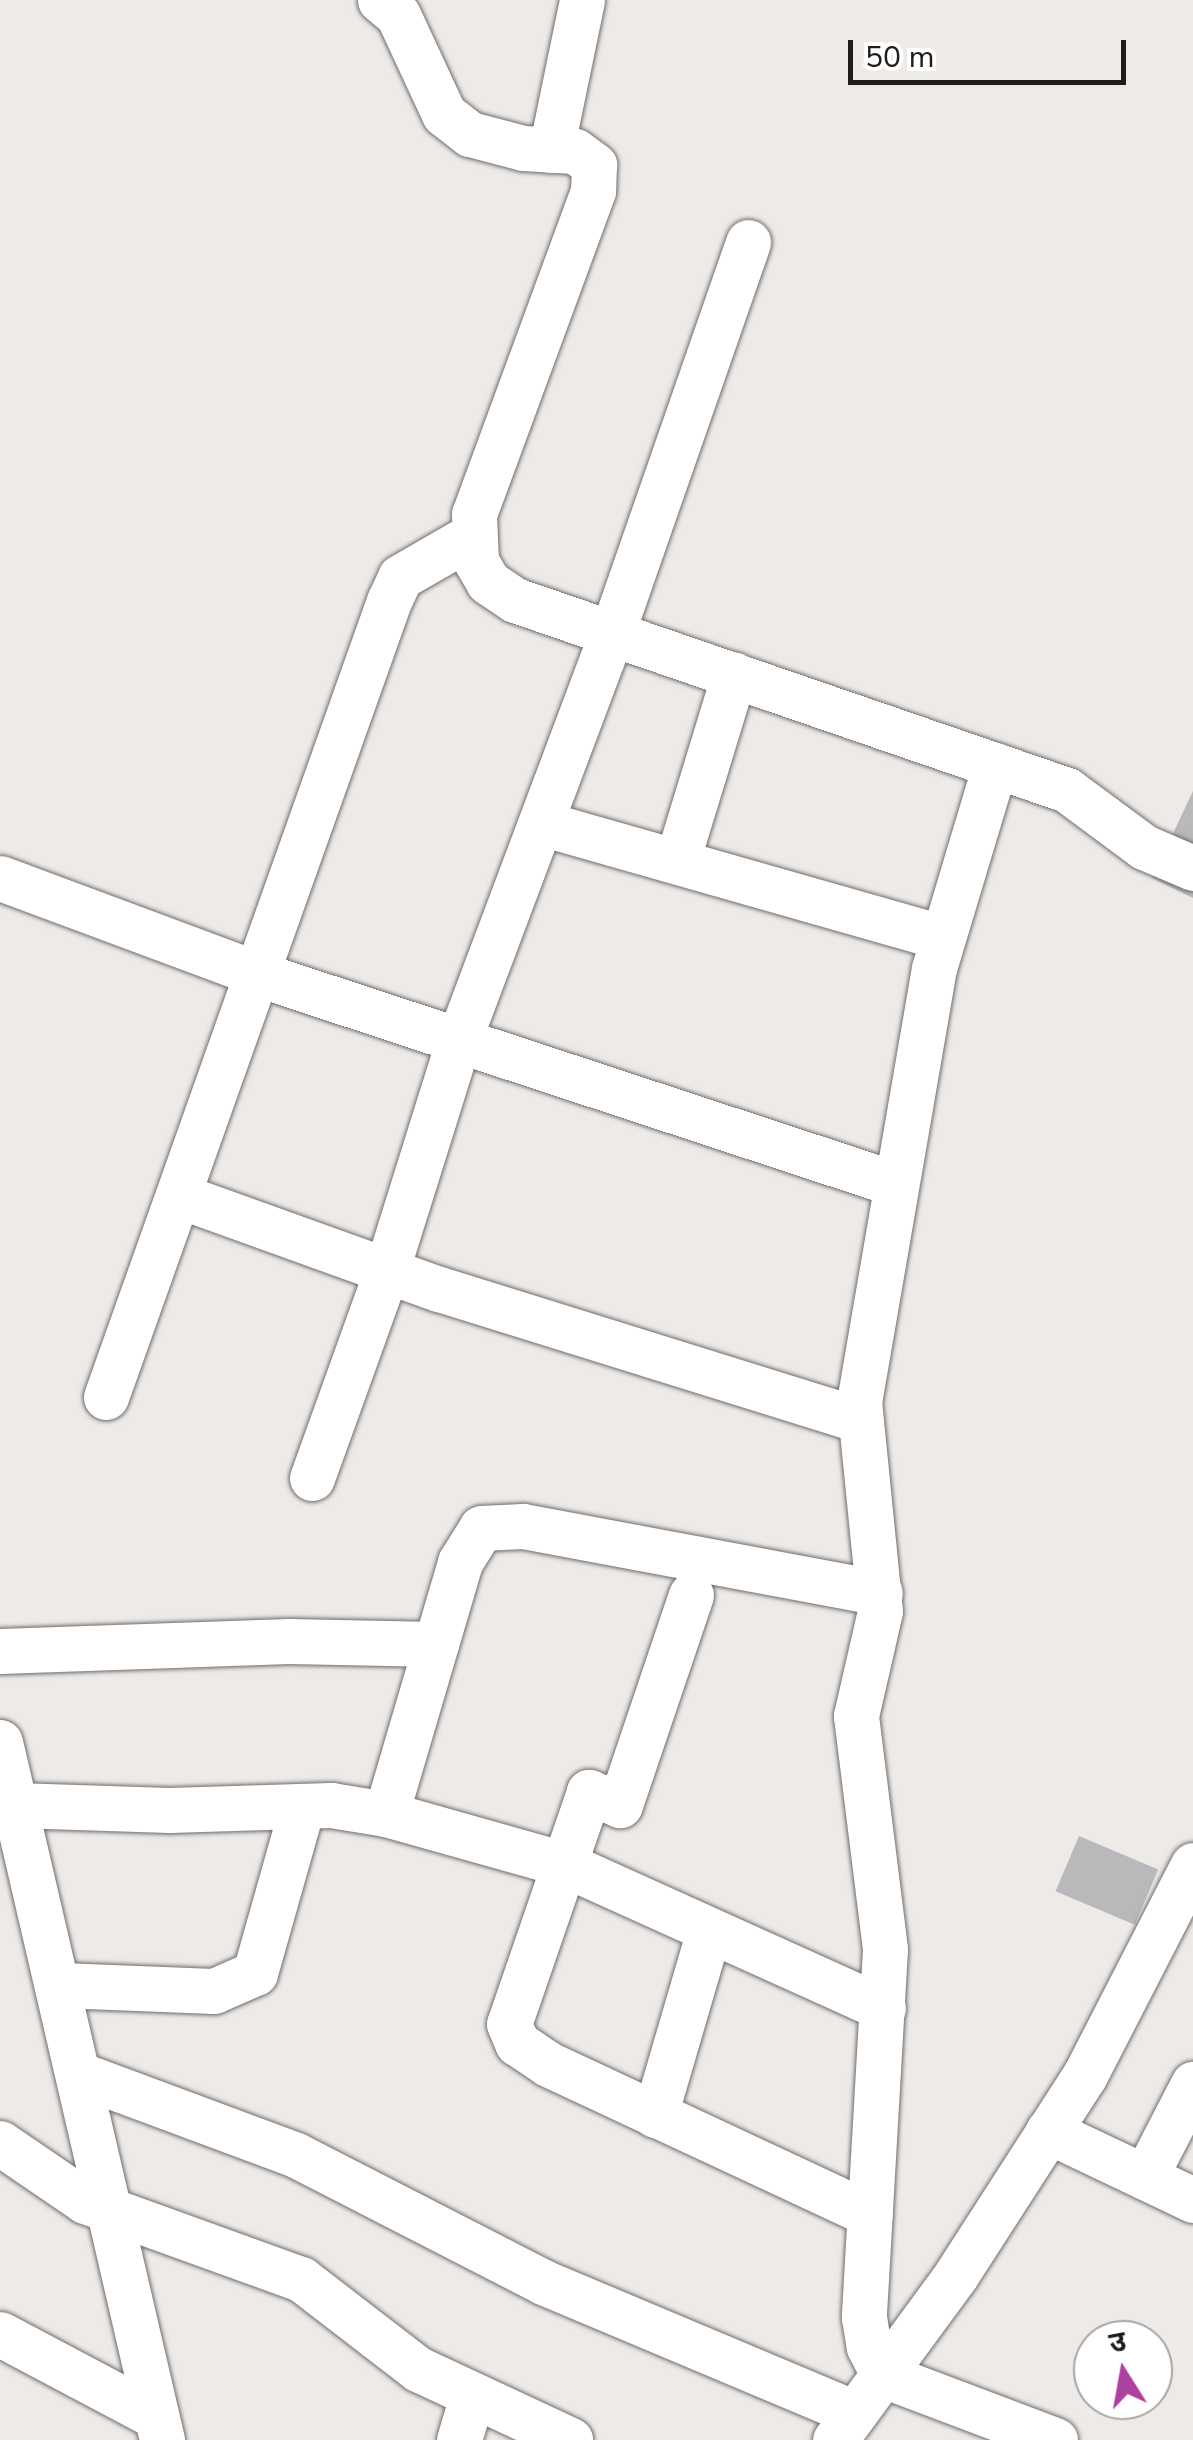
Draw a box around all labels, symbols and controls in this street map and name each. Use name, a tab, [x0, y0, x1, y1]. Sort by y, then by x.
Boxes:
scale bar	[853, 20, 1130, 82]
text: 50 m	[865, 37, 934, 78]
north arrow	[1073, 2320, 1173, 2420]
text: उ	[1106, 2322, 1129, 2363]

